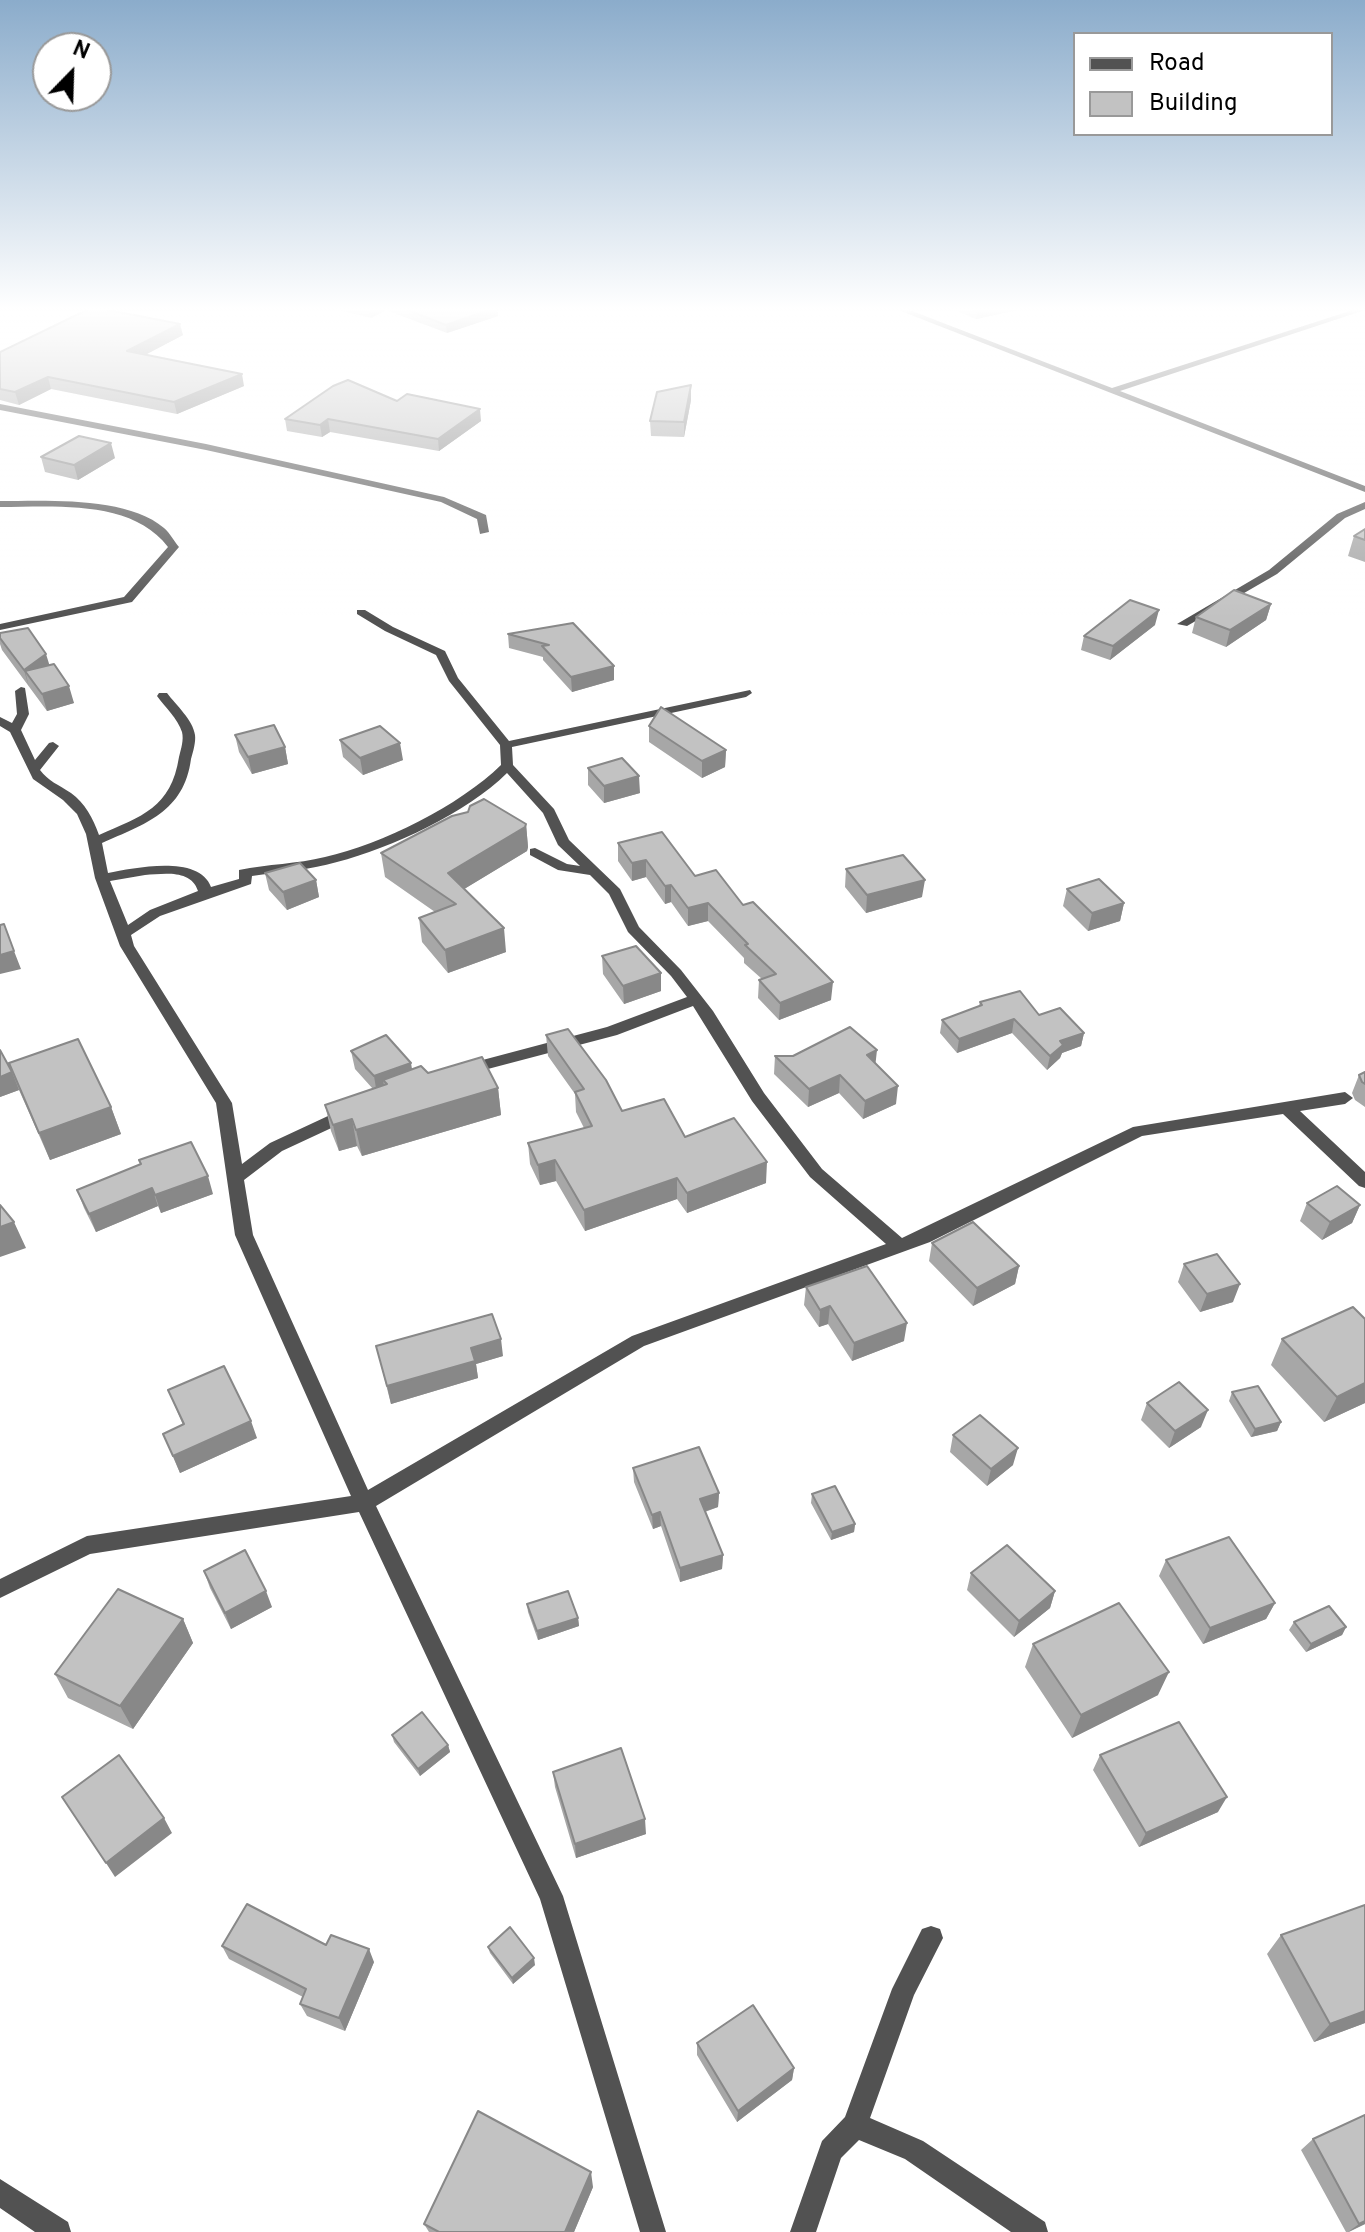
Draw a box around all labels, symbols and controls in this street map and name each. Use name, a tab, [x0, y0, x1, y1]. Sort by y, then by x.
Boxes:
north arrow	[32, 32, 112, 112]
legend	[1073, 32, 1333, 136]
text: N	[68, 36, 93, 67]
text: Road	[1149, 49, 1205, 79]
text: Building	[1149, 89, 1238, 119]

